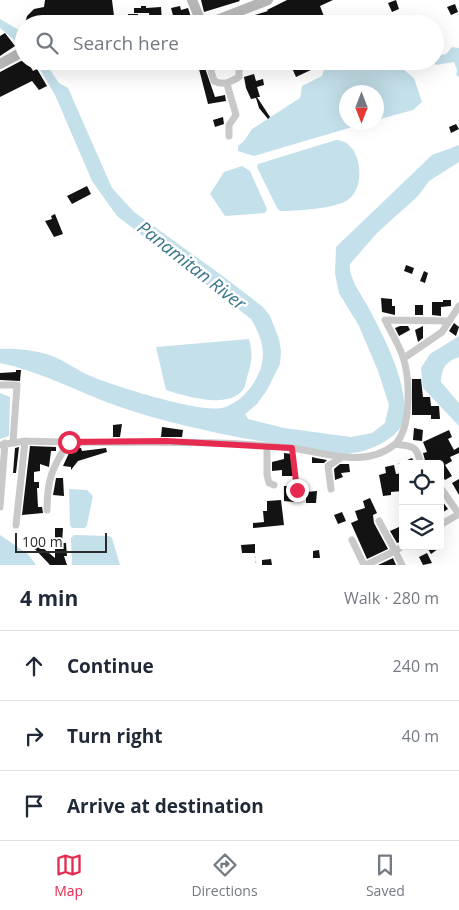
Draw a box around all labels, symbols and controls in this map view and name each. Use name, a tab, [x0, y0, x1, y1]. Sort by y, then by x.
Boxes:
search box	[15, 15, 444, 70]
icon: search	[33, 29, 61, 57]
text: Search here	[73, 30, 179, 56]
north arrow	[339, 85, 384, 130]
water label: Panamitan River	[133, 215, 252, 315]
route start	[58, 431, 81, 454]
map controls	[399, 460, 444, 550]
button: locate	[399, 460, 444, 505]
route end	[286, 479, 309, 502]
button: layers	[399, 505, 444, 550]
scale bar	[15, 530, 108, 553]
text: 100 m	[22, 532, 63, 551]
text: 4 min	[20, 584, 78, 612]
text: Walk · 280 m	[344, 587, 439, 609]
icon: ahead	[20, 652, 48, 680]
text: Continue	[67, 653, 154, 679]
text: 240 m	[393, 655, 439, 677]
icon: right	[20, 722, 48, 750]
text: Turn right	[67, 723, 162, 749]
text: 40 m	[402, 725, 439, 747]
icon: arrive	[20, 792, 48, 820]
text: Arrive at destination	[67, 793, 264, 819]
tab: Map	[54, 851, 83, 900]
tab: Directions	[191, 851, 258, 900]
tab: Saved	[366, 851, 405, 900]

